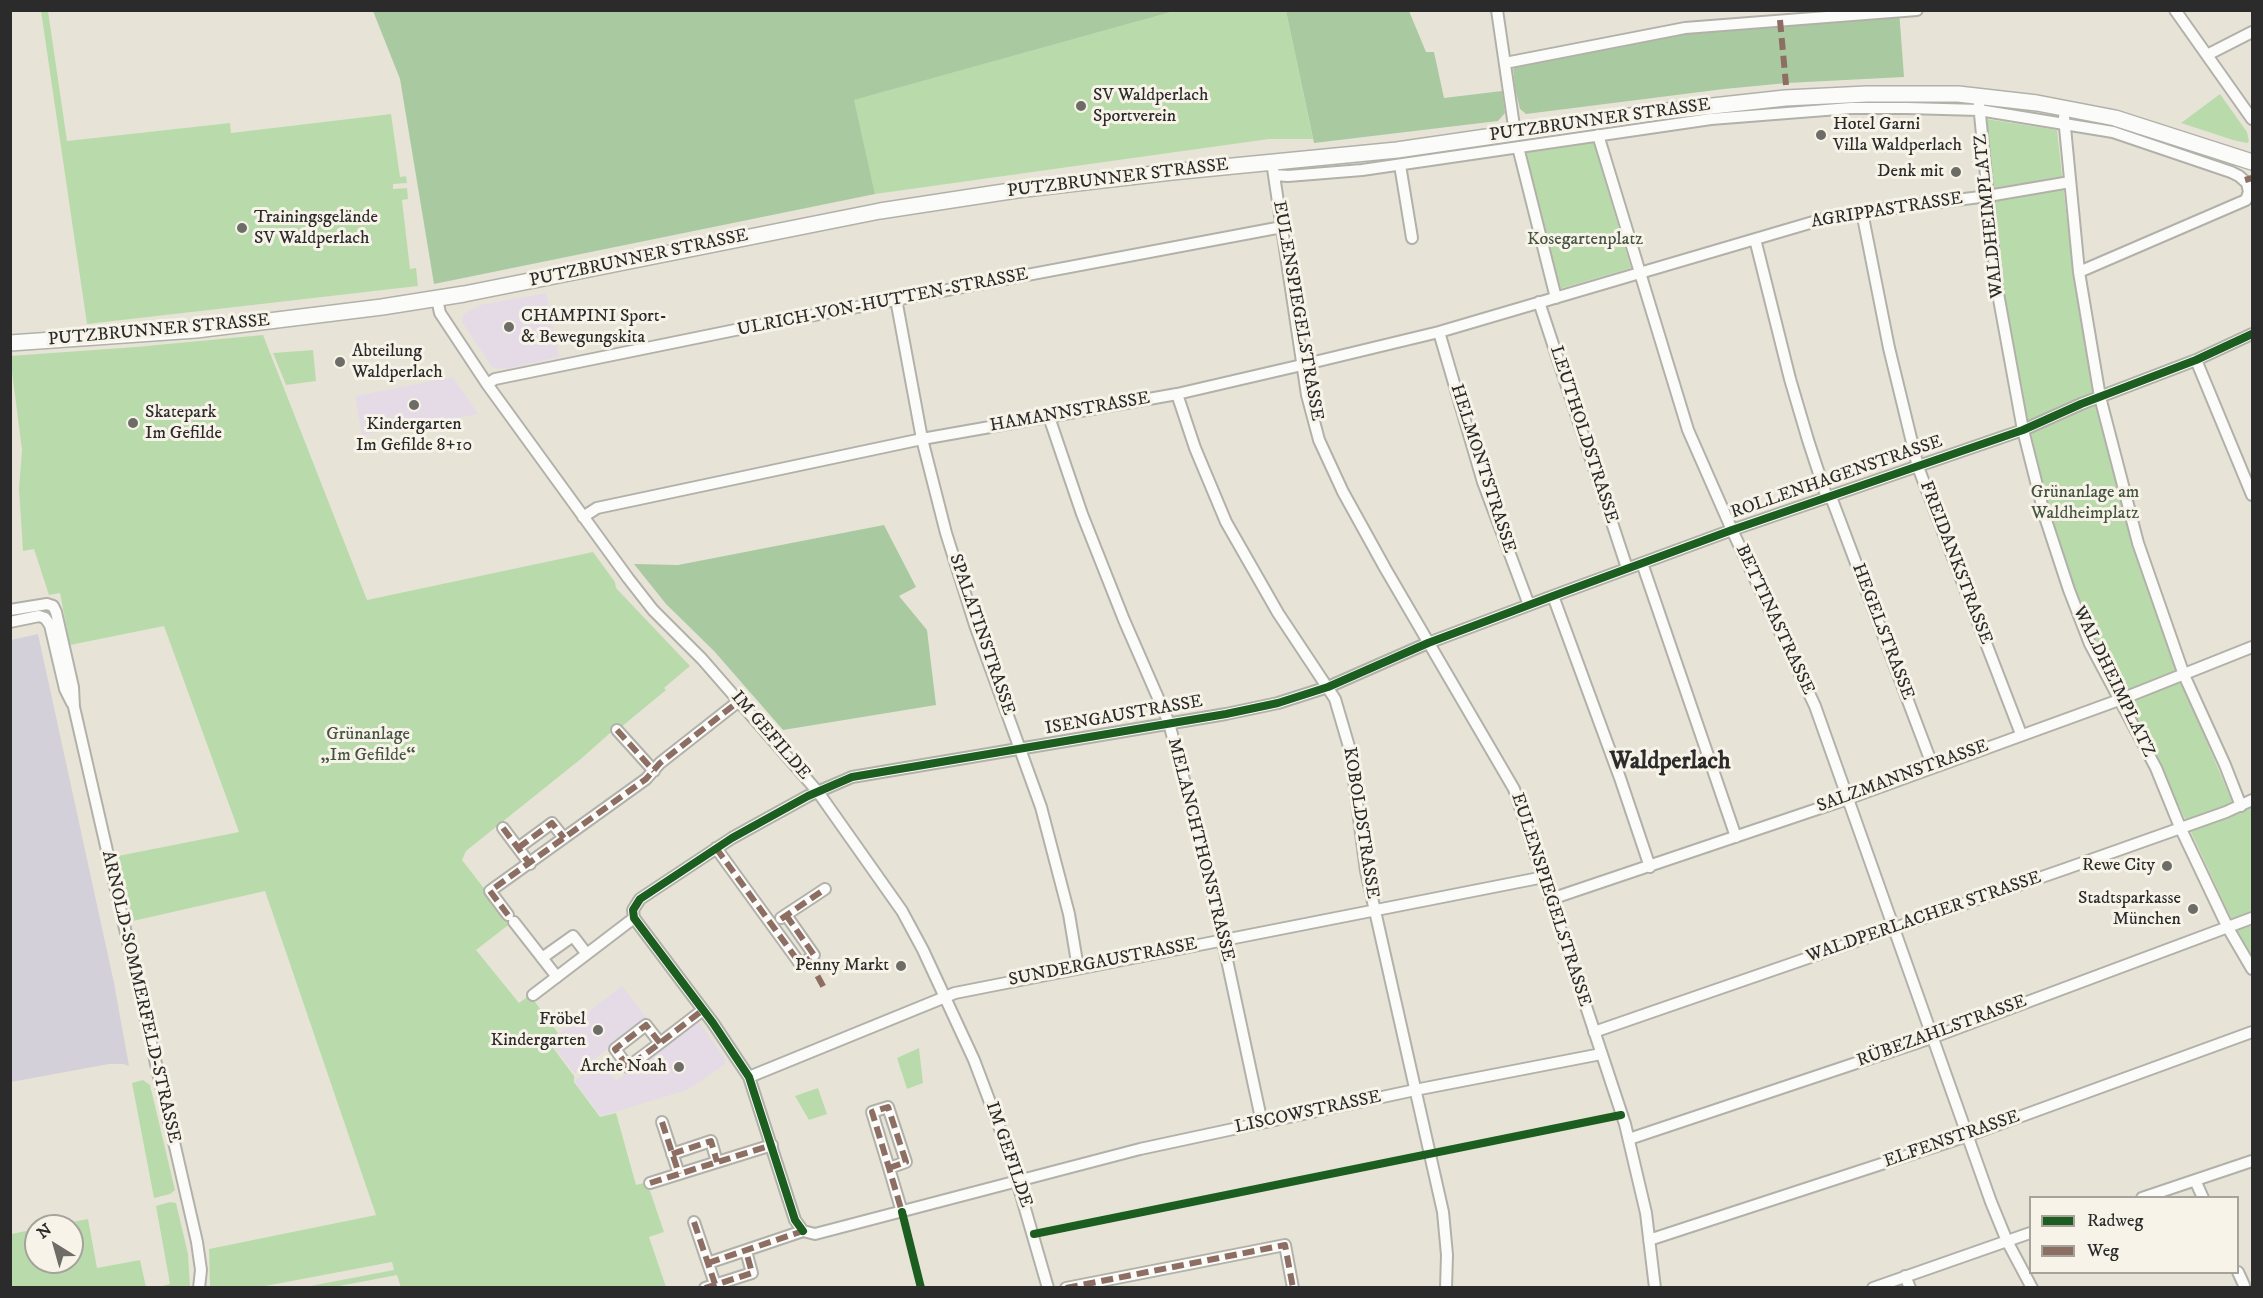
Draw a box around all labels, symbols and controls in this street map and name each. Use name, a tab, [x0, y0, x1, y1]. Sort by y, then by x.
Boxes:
place label: SV Waldperlach Sportverein	[1093, 85, 1208, 128]
street label: PUTZBRUNNER STRASSE	[1488, 95, 1712, 147]
marker: SV Waldperlach Sportverein	[1074, 99, 1088, 113]
place label: Hotel Garni Villa Waldperlach	[1833, 114, 1962, 156]
marker: Hotel Garni Villa Waldperlach	[1814, 128, 1828, 142]
street label: WALDHEIMPLATZ	[1971, 133, 2009, 299]
street label: PUTZBRUNNER STRASSE	[1006, 155, 1230, 203]
place label: Denk mit	[1877, 161, 1944, 183]
marker: Denk mit	[1949, 165, 1963, 179]
street label: AGRIPPASTRASSE	[1810, 188, 1964, 234]
street label: EULENSPIEGELSTRASSE	[1267, 199, 1327, 423]
place label: Trainingsgelände SV Waldperlach	[254, 207, 378, 250]
marker: Trainingsgelände SV Waldperlach	[235, 221, 249, 235]
street label: PUTZBRUNNER STRASSE	[528, 225, 750, 293]
park label: Kosegartenplatz	[1527, 229, 1643, 251]
street label: ULRICH-VON-HUTTEN-STRASSE	[736, 264, 1030, 342]
place label: CHAMPINI Sport- & Bewegungskita	[521, 306, 667, 348]
street label: PUTZBRUNNER STRASSE	[47, 311, 271, 351]
marker: CHAMPINI Sport- & Bewegungskita	[502, 320, 516, 334]
place label: Abteilung Waldperlach	[352, 341, 443, 384]
street label: LEUTHOLDSTRASSE	[1544, 344, 1622, 526]
marker: Abteilung Waldperlach	[333, 355, 347, 369]
street label: HELMONTSTRASSE	[1445, 382, 1519, 556]
street label: HAMANNSTRASSE	[988, 388, 1152, 438]
marker: Kindergarten Im Gefilde 8+10	[407, 398, 421, 412]
place label: Skatepark Im Gefilde	[145, 402, 222, 444]
place label: Kindergarten Im Gefilde 8+10	[356, 414, 472, 456]
marker: Skatepark Im Gefilde	[126, 416, 140, 430]
street label: ROLLENHAGENSTRASSE	[1728, 432, 1946, 524]
street label: FREIDANKSTRASSE	[1914, 478, 1996, 648]
park label: Grünanlage am Waldheimplatz	[2031, 482, 2139, 524]
street label: BETTINASTRASSE	[1730, 542, 1818, 698]
street label: SPALATINSTRASSE	[943, 552, 1019, 718]
street label: HEGELSTRASSE	[1846, 561, 1918, 703]
street label: WALDHEIMPLATZ	[2067, 603, 2159, 761]
street label: IM GEFILDE	[726, 687, 814, 785]
street label: ISENGAUSTRASSE	[1043, 691, 1205, 741]
park label: Grünanlage „Im Gefilde“	[321, 724, 415, 766]
street label: MELANCHTHONSTRASSE	[1162, 736, 1238, 964]
street label: SALZMANNSTRASSE	[1814, 736, 1992, 818]
street label: KOBOLDSTRASSE	[1337, 746, 1383, 900]
district label: Waldperlach	[1609, 749, 1731, 777]
street label: EULENSPIEGELSTRASSE	[1505, 790, 1595, 1010]
street label: ARNOLD-SOMMERFELD-STRASSE	[96, 849, 184, 1145]
place label: Rewe City	[2082, 855, 2155, 877]
marker: Rewe City	[2160, 859, 2174, 873]
street label: WALDPERLACHER STRASSE	[1804, 868, 2044, 968]
place label: Stadtsparkasse München	[2078, 888, 2181, 930]
marker: Stadtsparkasse München	[2186, 902, 2200, 916]
street label: SUNDERGAUSTRASSE	[1007, 934, 1199, 992]
place label: Penny Markt	[795, 955, 889, 977]
marker: Penny Markt	[894, 959, 908, 973]
street label: RÜBEZAHLSTRASSE	[1854, 991, 2030, 1073]
place label: Fröbel Kindergarten	[490, 1009, 586, 1052]
marker: Fröbel Kindergarten	[591, 1023, 605, 1037]
place label: Arche Noah	[580, 1056, 667, 1078]
marker: Arche Noah	[672, 1060, 686, 1074]
street label: LISCOWSTRASSE	[1233, 1087, 1383, 1139]
street label: IM GEFILDE	[980, 1099, 1036, 1211]
street label: ELFENSTRASSE	[1881, 1107, 2023, 1173]
legend	[2029, 1196, 2239, 1274]
text: Radweg	[2087, 1210, 2143, 1232]
north arrow	[24, 1214, 84, 1274]
text: N	[33, 1219, 56, 1243]
text: Weg	[2087, 1240, 2119, 1262]

